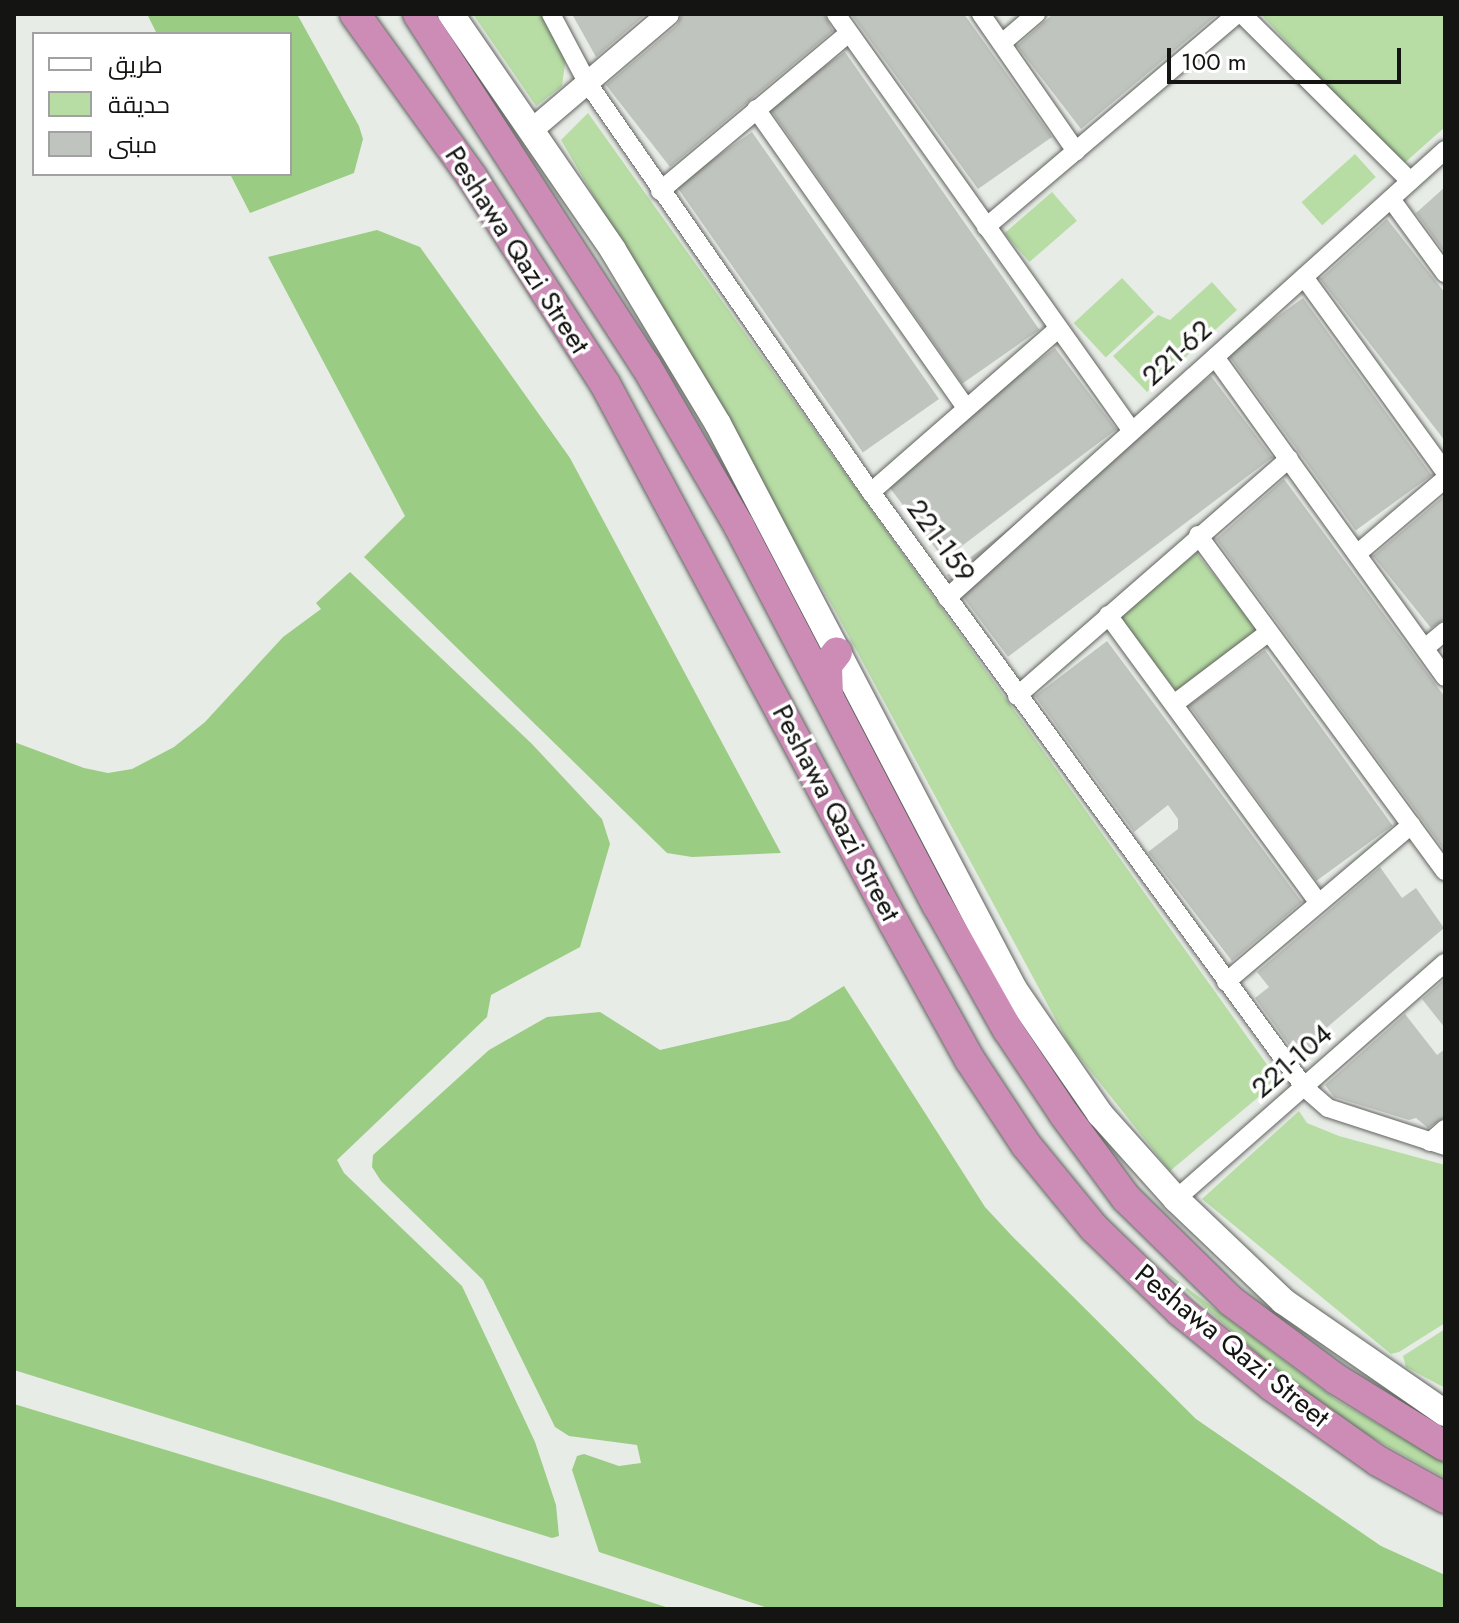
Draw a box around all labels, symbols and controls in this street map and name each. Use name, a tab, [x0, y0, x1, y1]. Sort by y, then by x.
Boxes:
legend	[32, 32, 292, 176]
scale bar	[1171, 32, 1405, 82]
text: 100 m	[1181, 44, 1247, 79]
text: طريق	[108, 47, 163, 82]
text: حديقة	[108, 87, 170, 122]
text: مبنى	[108, 127, 157, 162]
street label: Peshawa Qazi Street	[438, 140, 596, 360]
street label: 221-62	[1135, 313, 1219, 393]
street label: 221-159	[900, 493, 982, 589]
street label: Peshawa Qazi Street	[765, 699, 907, 927]
street label: 221-104	[1245, 1017, 1339, 1105]
street label: Peshawa Qazi Street	[1128, 1257, 1336, 1435]

